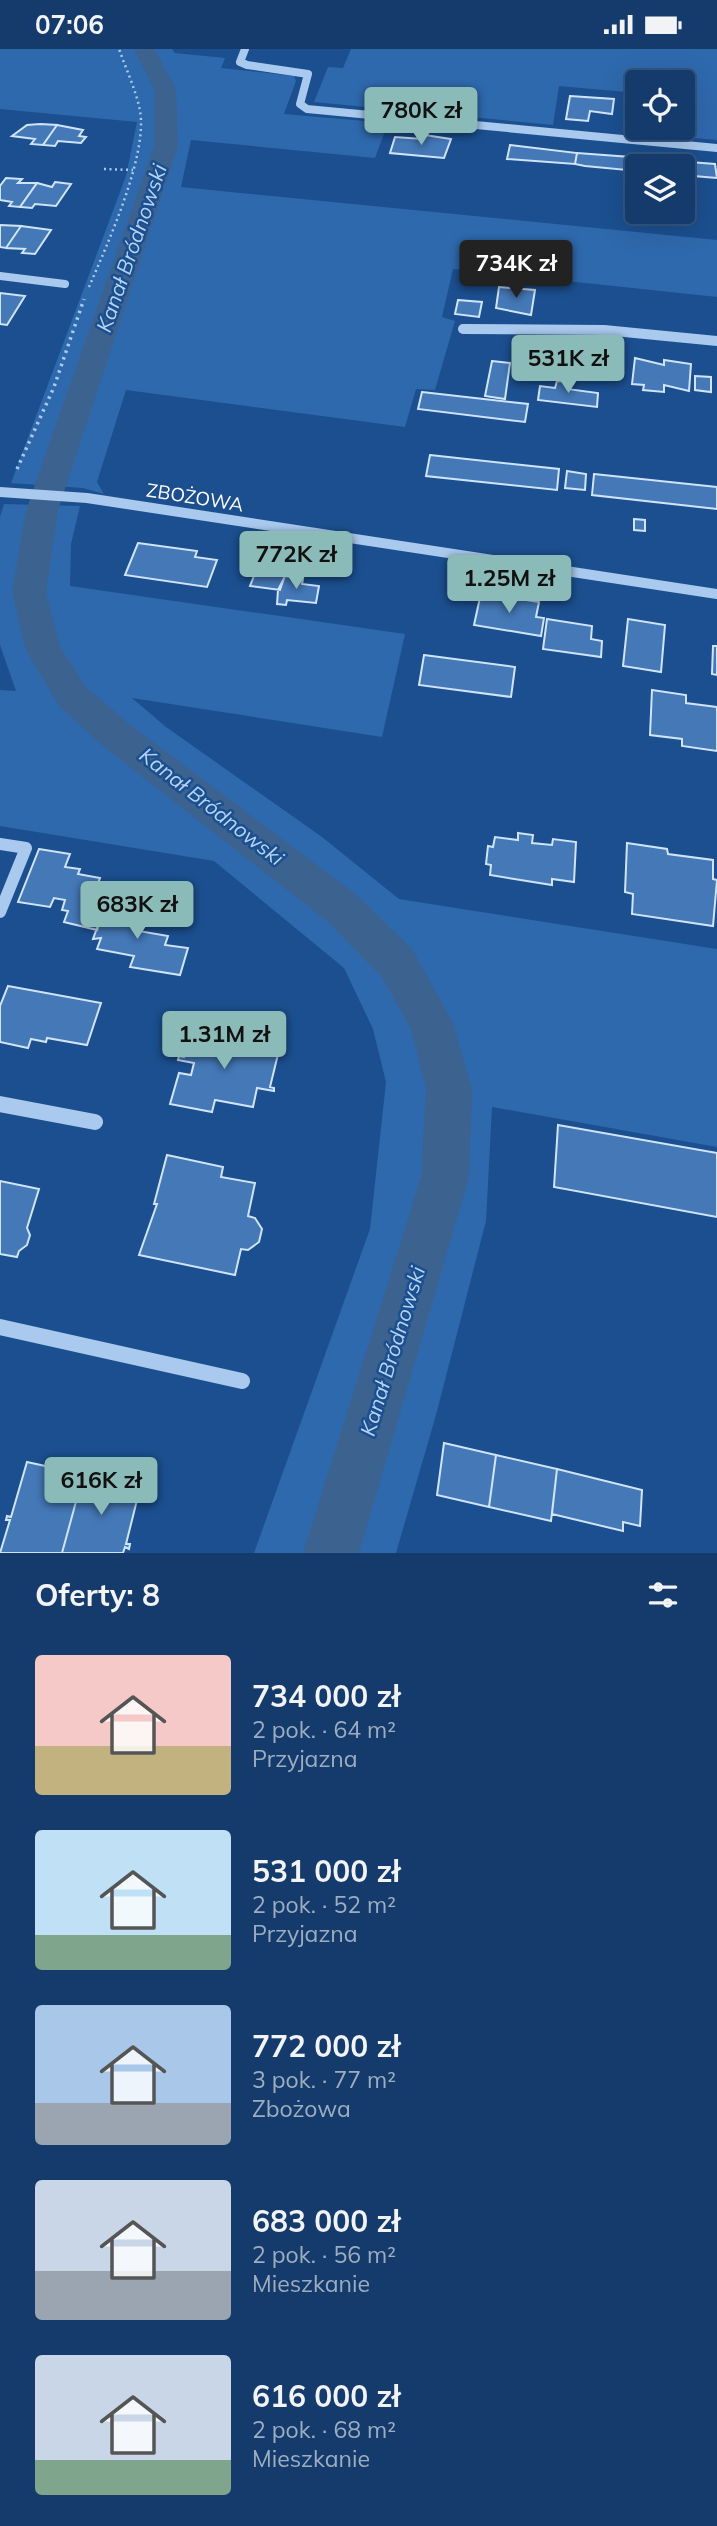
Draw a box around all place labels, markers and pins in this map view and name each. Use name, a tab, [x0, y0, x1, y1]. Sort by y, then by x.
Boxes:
pin: 780K zł	[356, 87, 486, 147]
pin: 734K zł	[451, 240, 581, 300]
pin: 531K zł	[503, 335, 633, 395]
pin: 772K zł	[231, 531, 361, 591]
pin: 1.25M zł	[437, 555, 581, 615]
pin: 683K zł	[72, 881, 202, 941]
pin: 1.31M zł	[152, 1011, 296, 1071]
pin: 616K zł	[36, 1457, 166, 1517]

